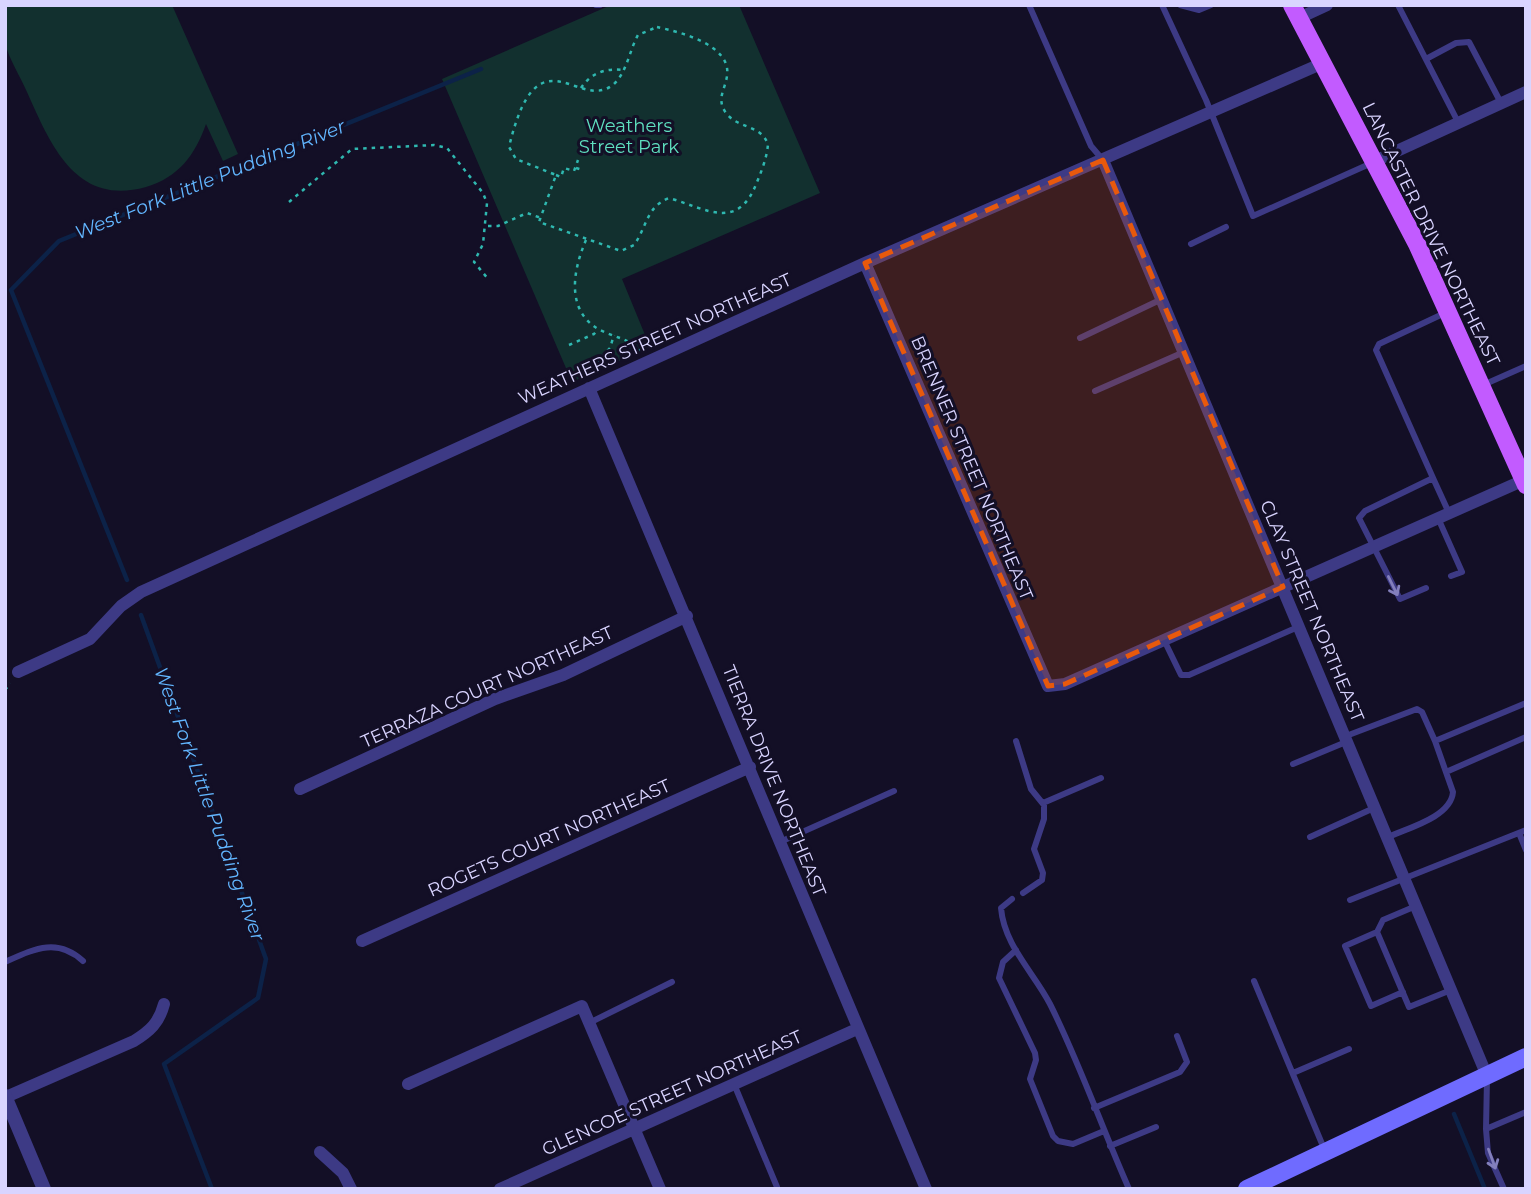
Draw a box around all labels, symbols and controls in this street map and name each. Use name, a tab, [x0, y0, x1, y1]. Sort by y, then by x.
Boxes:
street label: LANCASTER DRIVE NORTHEAST	[1357, 99, 1505, 370]
water label: West Fork Little Pudding River	[72, 114, 349, 244]
park label: Weathers Street Park	[579, 115, 679, 158]
street label: WEATHERS STREET NORTHEAST	[515, 268, 796, 409]
street label: BRENNER STREET NORTHEAST	[906, 333, 1038, 604]
street label: CLAY STREET NORTHEAST	[1255, 497, 1369, 726]
one-way arrow	[1387, 575, 1401, 596]
street label: TERRAZA COURT NORTHEAST	[357, 621, 617, 753]
street label: TIERRA DRIVE NORTHEAST	[717, 662, 831, 900]
water label: West Fork Little Pudding River	[149, 664, 270, 945]
street label: ROGETS COURT NORTHEAST	[424, 774, 674, 902]
street label: GLENCOE STREET NORTHEAST	[539, 1025, 806, 1160]
one-way arrow	[1487, 1148, 1499, 1170]

